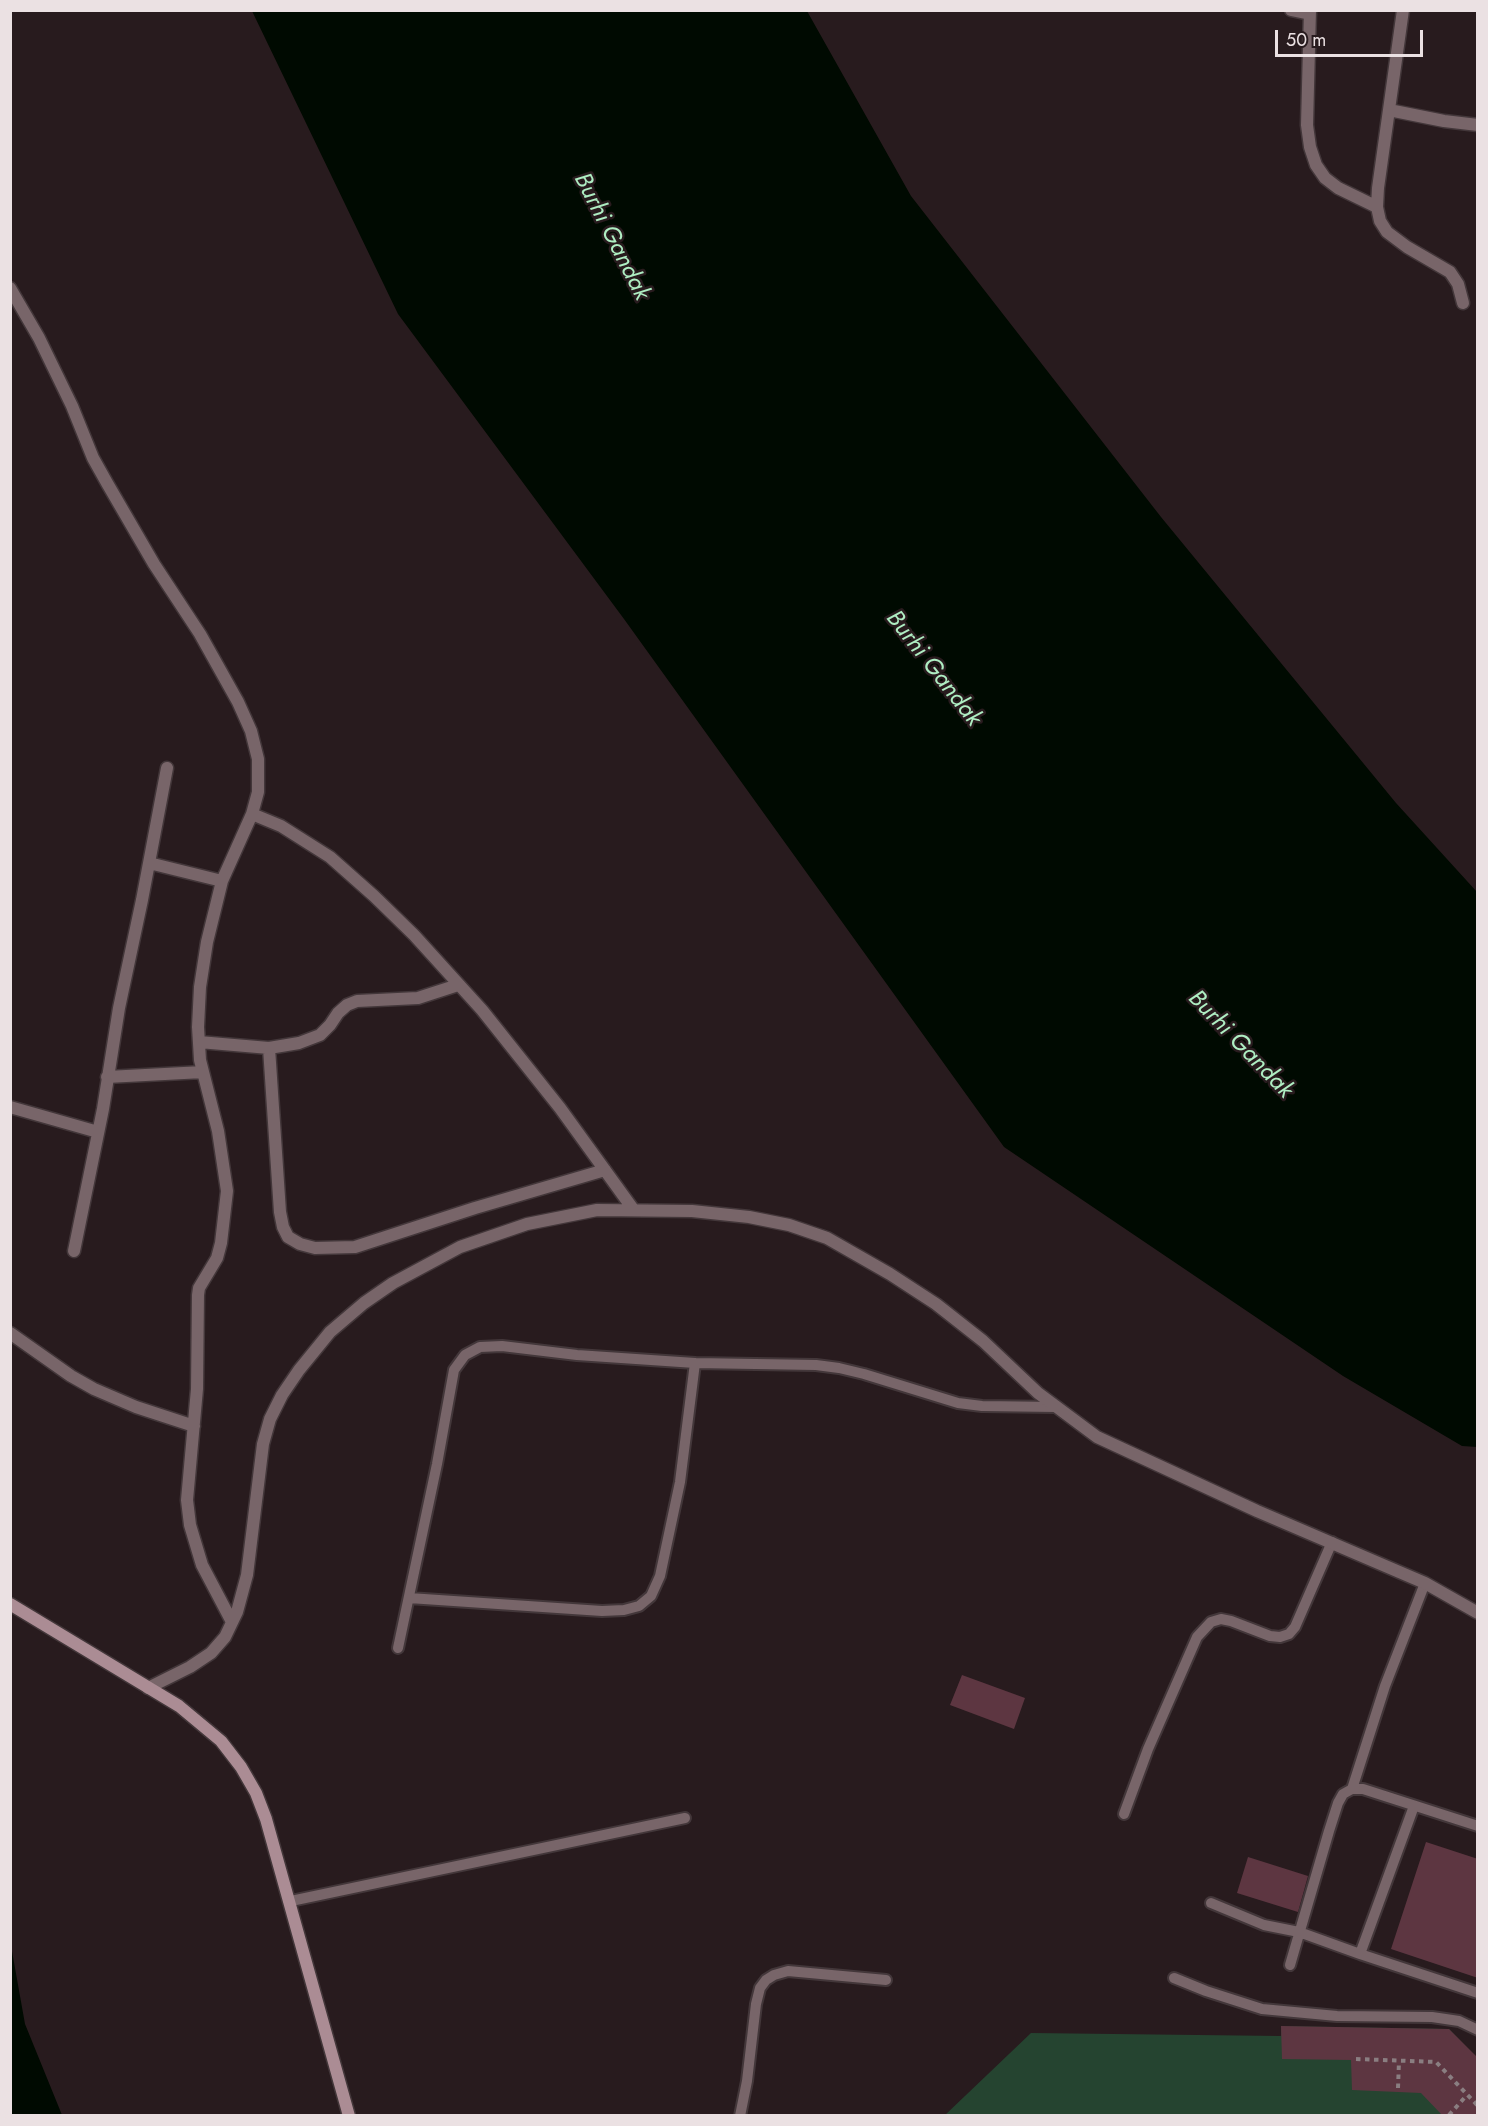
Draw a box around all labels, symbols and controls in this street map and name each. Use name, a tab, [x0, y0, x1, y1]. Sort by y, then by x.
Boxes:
scale bar	[1278, 18, 1426, 56]
text: 50 m	[1286, 27, 1326, 53]
water label: Burhi Gandak	[567, 169, 655, 305]
water label: Burhi Gandak	[879, 605, 987, 733]
water label: Burhi Gandak	[1181, 985, 1299, 1105]

